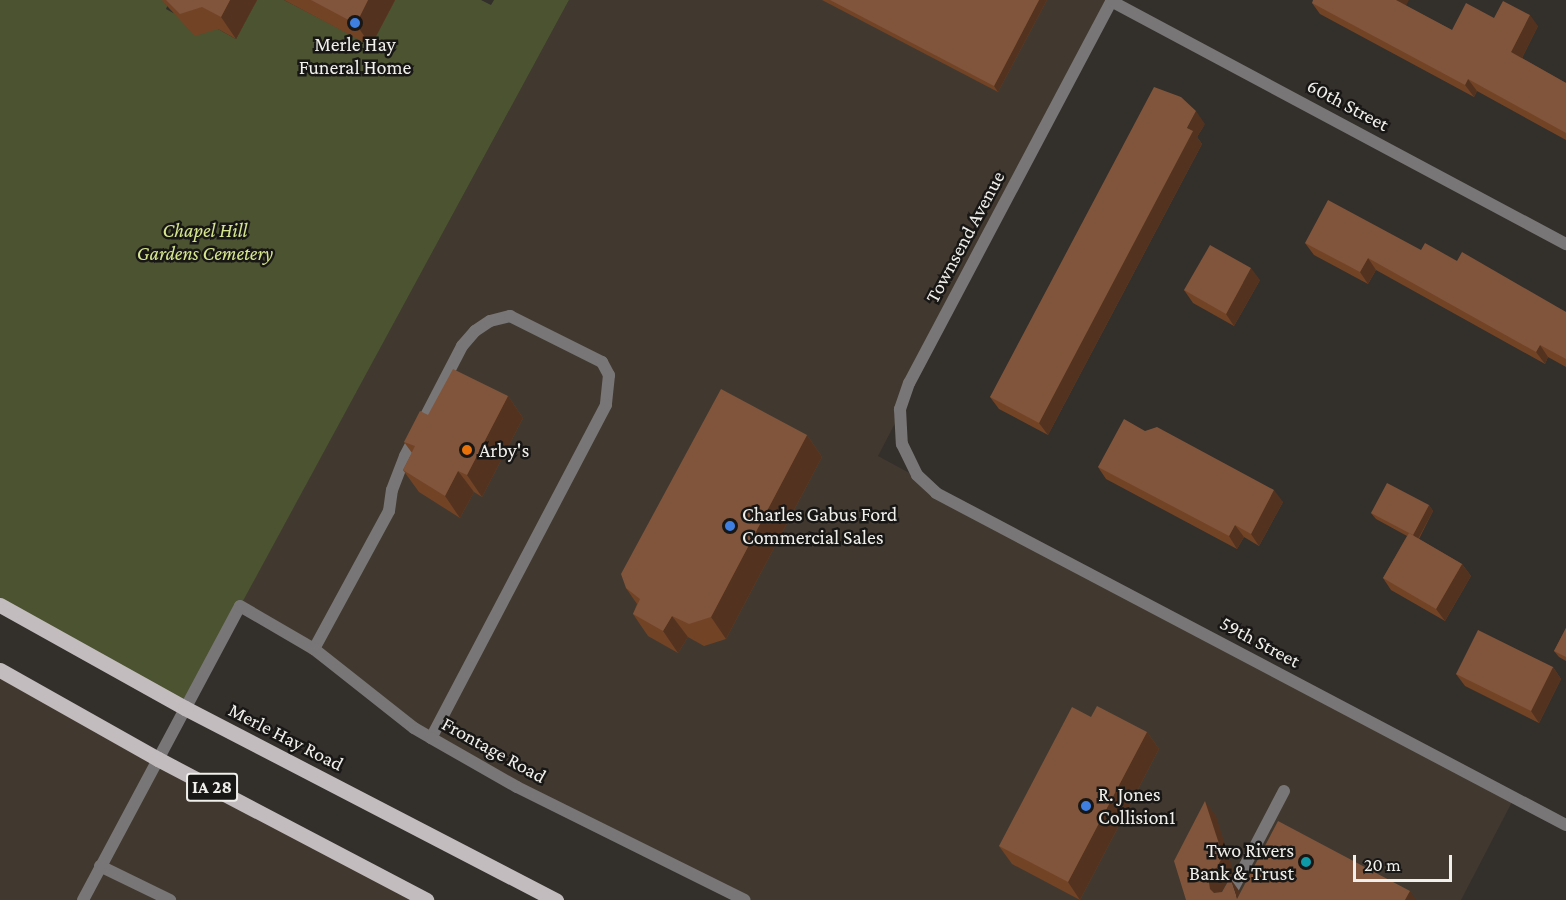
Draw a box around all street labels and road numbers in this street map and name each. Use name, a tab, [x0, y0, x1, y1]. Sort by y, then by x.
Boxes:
street label: 60th Street	[1303, 73, 1393, 137]
street label: Townsend Avenue	[920, 167, 1010, 307]
street label: 59th Street	[1216, 611, 1304, 673]
street label: Merle Hay Road	[224, 698, 348, 776]
street label: Frontage Road	[438, 712, 550, 788]
road number: IA 28	[185, 772, 239, 802]

